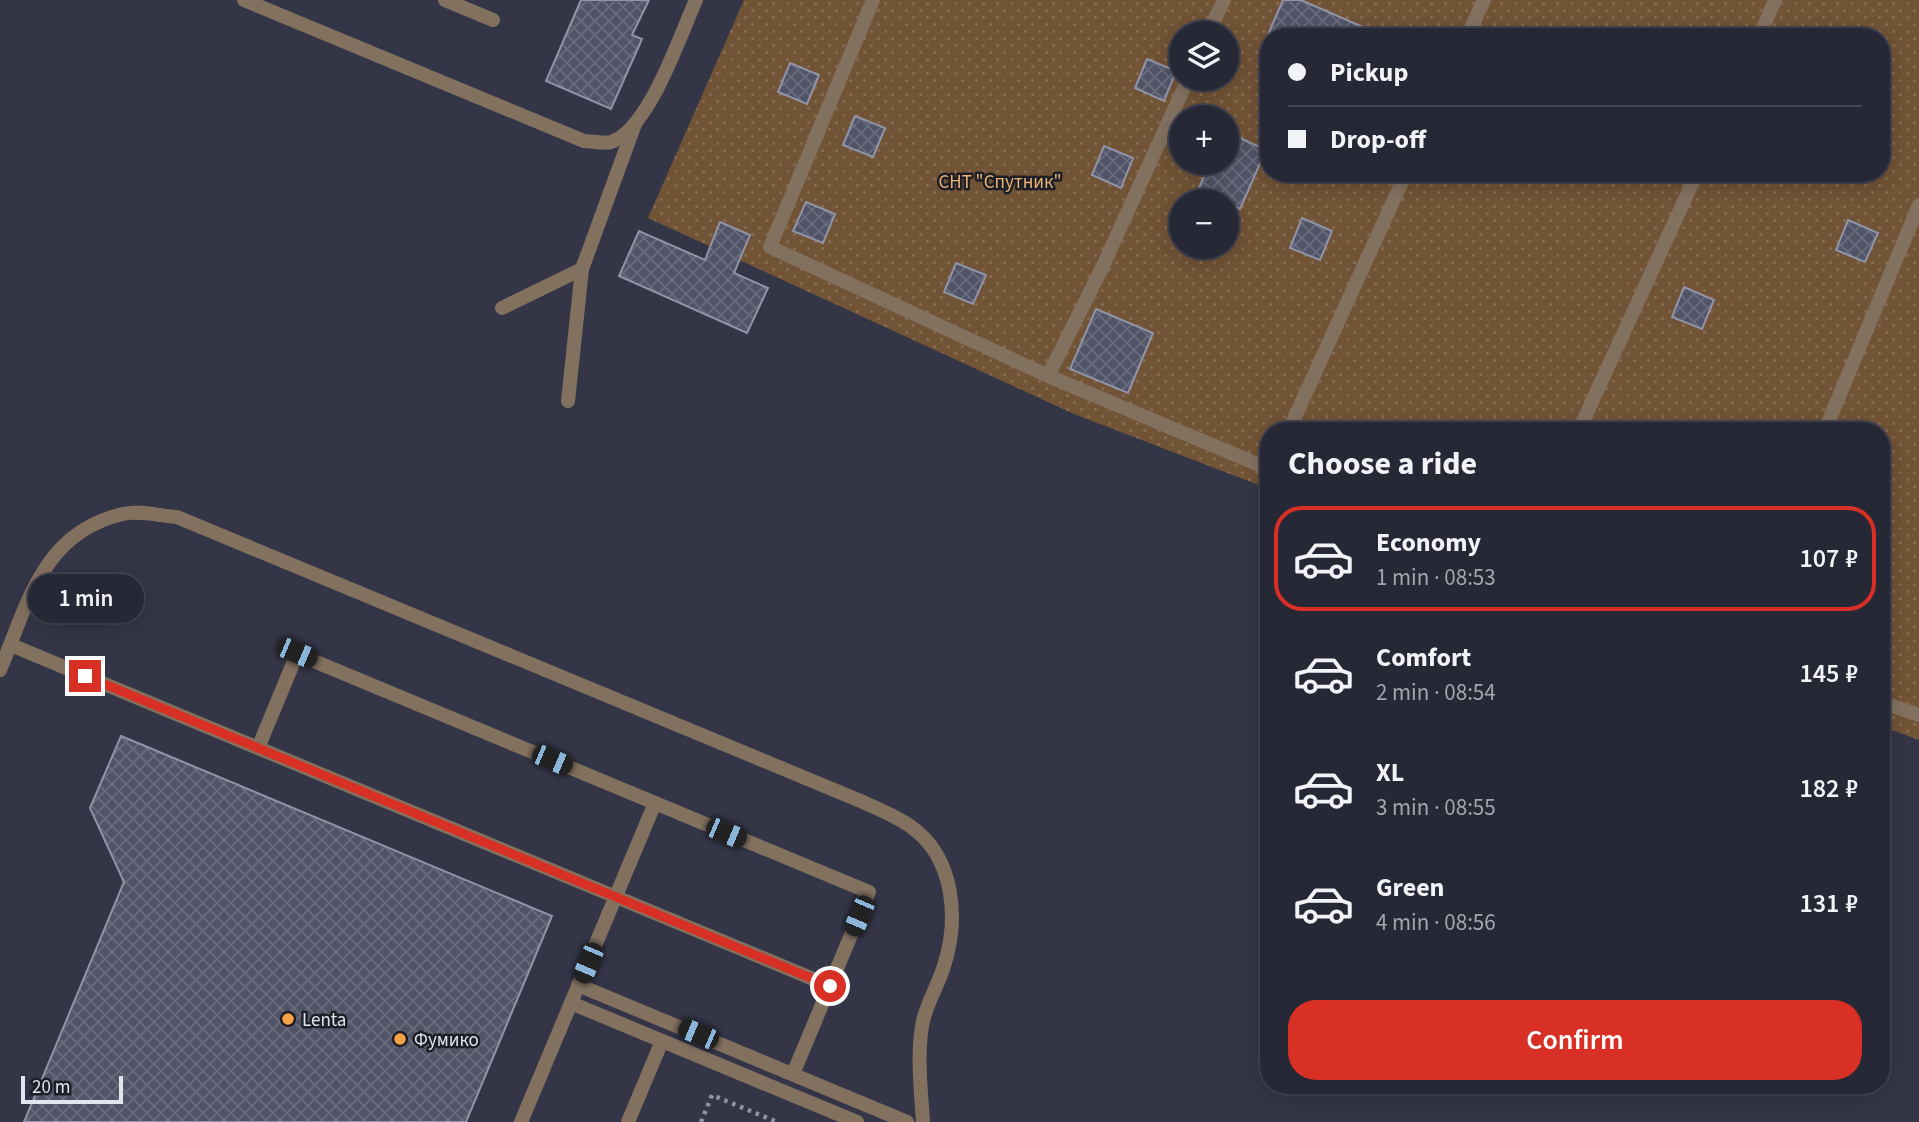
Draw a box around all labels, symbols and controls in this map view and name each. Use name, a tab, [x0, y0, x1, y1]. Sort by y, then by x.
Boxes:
map controls	[1169, 21, 1239, 259]
button: layers	[1169, 21, 1239, 91]
text: Pickup	[1330, 54, 1408, 91]
button: +	[1169, 105, 1239, 175]
text: Drop-off	[1330, 121, 1426, 158]
park label: СНТ "Спутник"	[938, 169, 1062, 196]
button: −	[1169, 189, 1239, 259]
text: Choose a ride	[1288, 441, 1477, 487]
text: Economy	[1376, 524, 1481, 561]
icon: car	[1292, 527, 1355, 590]
text: 107 ₽	[1799, 540, 1858, 577]
text: 1 min · 08:53	[1376, 561, 1496, 594]
callout: 1 min	[27, 574, 143, 624]
text: 1 min	[59, 582, 113, 615]
car	[274, 635, 321, 671]
text: Comfort	[1376, 639, 1471, 676]
icon: car	[1292, 642, 1355, 705]
text: 145 ₽	[1799, 655, 1858, 692]
route end	[69, 660, 101, 692]
text: 2 min · 08:54	[1376, 676, 1496, 709]
car	[529, 742, 576, 778]
text: XL	[1376, 754, 1404, 791]
icon: car	[1292, 757, 1355, 820]
text: 182 ₽	[1799, 770, 1858, 807]
text: 3 min · 08:55	[1376, 791, 1496, 824]
car	[703, 815, 750, 851]
text: Green	[1376, 869, 1444, 906]
icon: car	[1292, 872, 1355, 935]
text: 131 ₽	[1799, 885, 1858, 922]
car	[842, 893, 877, 939]
text: 4 min · 08:56	[1376, 906, 1496, 939]
car	[571, 940, 606, 986]
route start	[814, 970, 846, 1002]
button: Confirm	[1288, 1000, 1862, 1080]
place label: Lenta	[302, 1007, 346, 1034]
marker: Lenta	[280, 1011, 296, 1027]
car	[675, 1016, 722, 1052]
place label: Фумико	[414, 1027, 479, 1054]
marker: Фумико	[392, 1031, 408, 1047]
scale bar	[21, 1073, 122, 1105]
text: 20 m	[32, 1074, 70, 1101]

